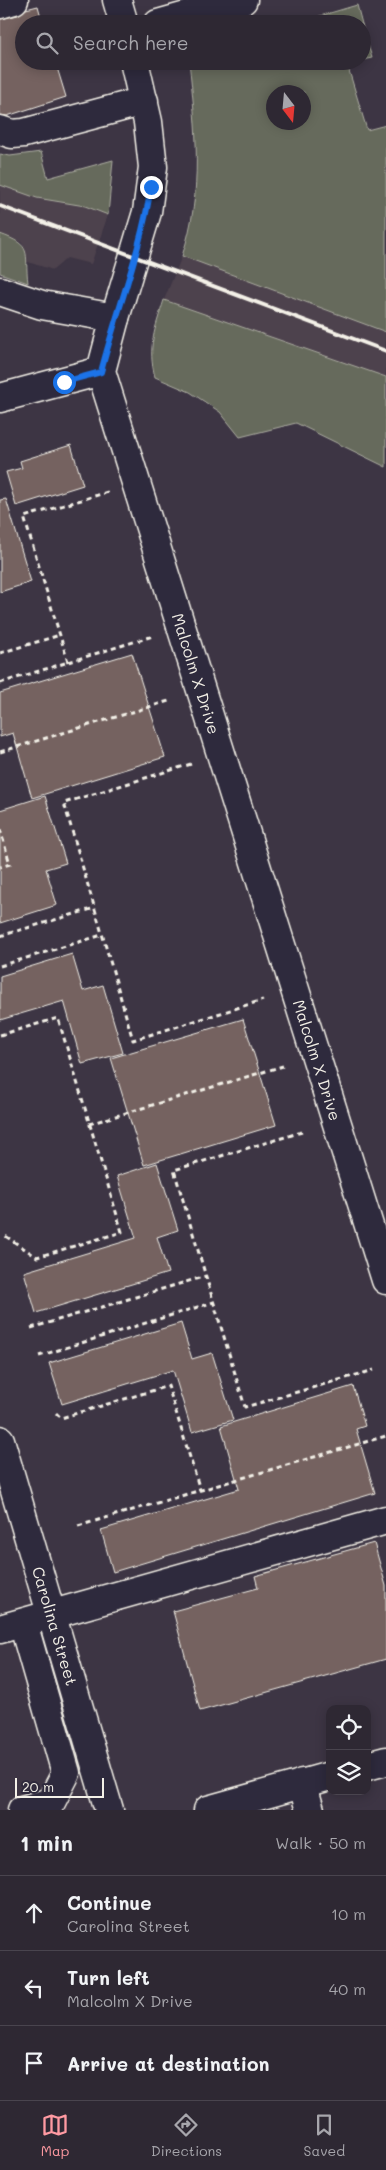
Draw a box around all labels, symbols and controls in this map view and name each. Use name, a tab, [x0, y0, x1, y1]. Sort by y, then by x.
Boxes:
search box	[15, 15, 371, 70]
icon: search	[33, 29, 61, 57]
text: Search here	[73, 30, 189, 55]
north arrow	[266, 85, 311, 130]
route end	[140, 176, 163, 199]
route start	[53, 371, 76, 394]
street label: Malcolm X Drive	[168, 610, 225, 737]
street label: Malcolm X Drive	[289, 997, 346, 1123]
street label: Carolina Street	[28, 1564, 83, 1688]
map controls	[326, 1705, 371, 1795]
button: locate	[326, 1705, 371, 1750]
button: layers	[326, 1750, 371, 1795]
scale bar	[15, 1775, 104, 1798]
text: 20 m	[22, 1777, 54, 1796]
text: 1 min	[20, 1829, 73, 1856]
text: Walk · 50 m	[275, 1832, 366, 1853]
text: Continue	[67, 1890, 152, 1915]
icon: ahead	[20, 1899, 48, 1927]
text: 10 m	[331, 1903, 366, 1924]
text: Carolina Street	[67, 1915, 190, 1936]
text: Turn left	[67, 1965, 150, 1990]
icon: left	[20, 1974, 48, 2002]
text: 40 m	[329, 1978, 366, 1999]
text: Malcolm X Drive	[67, 1990, 193, 2011]
icon: arrive	[20, 2049, 48, 2077]
text: Arrive at destination	[67, 2051, 270, 2076]
tab: Map	[41, 2111, 69, 2160]
tab: Directions	[151, 2111, 222, 2160]
tab: Saved	[304, 2111, 345, 2160]

